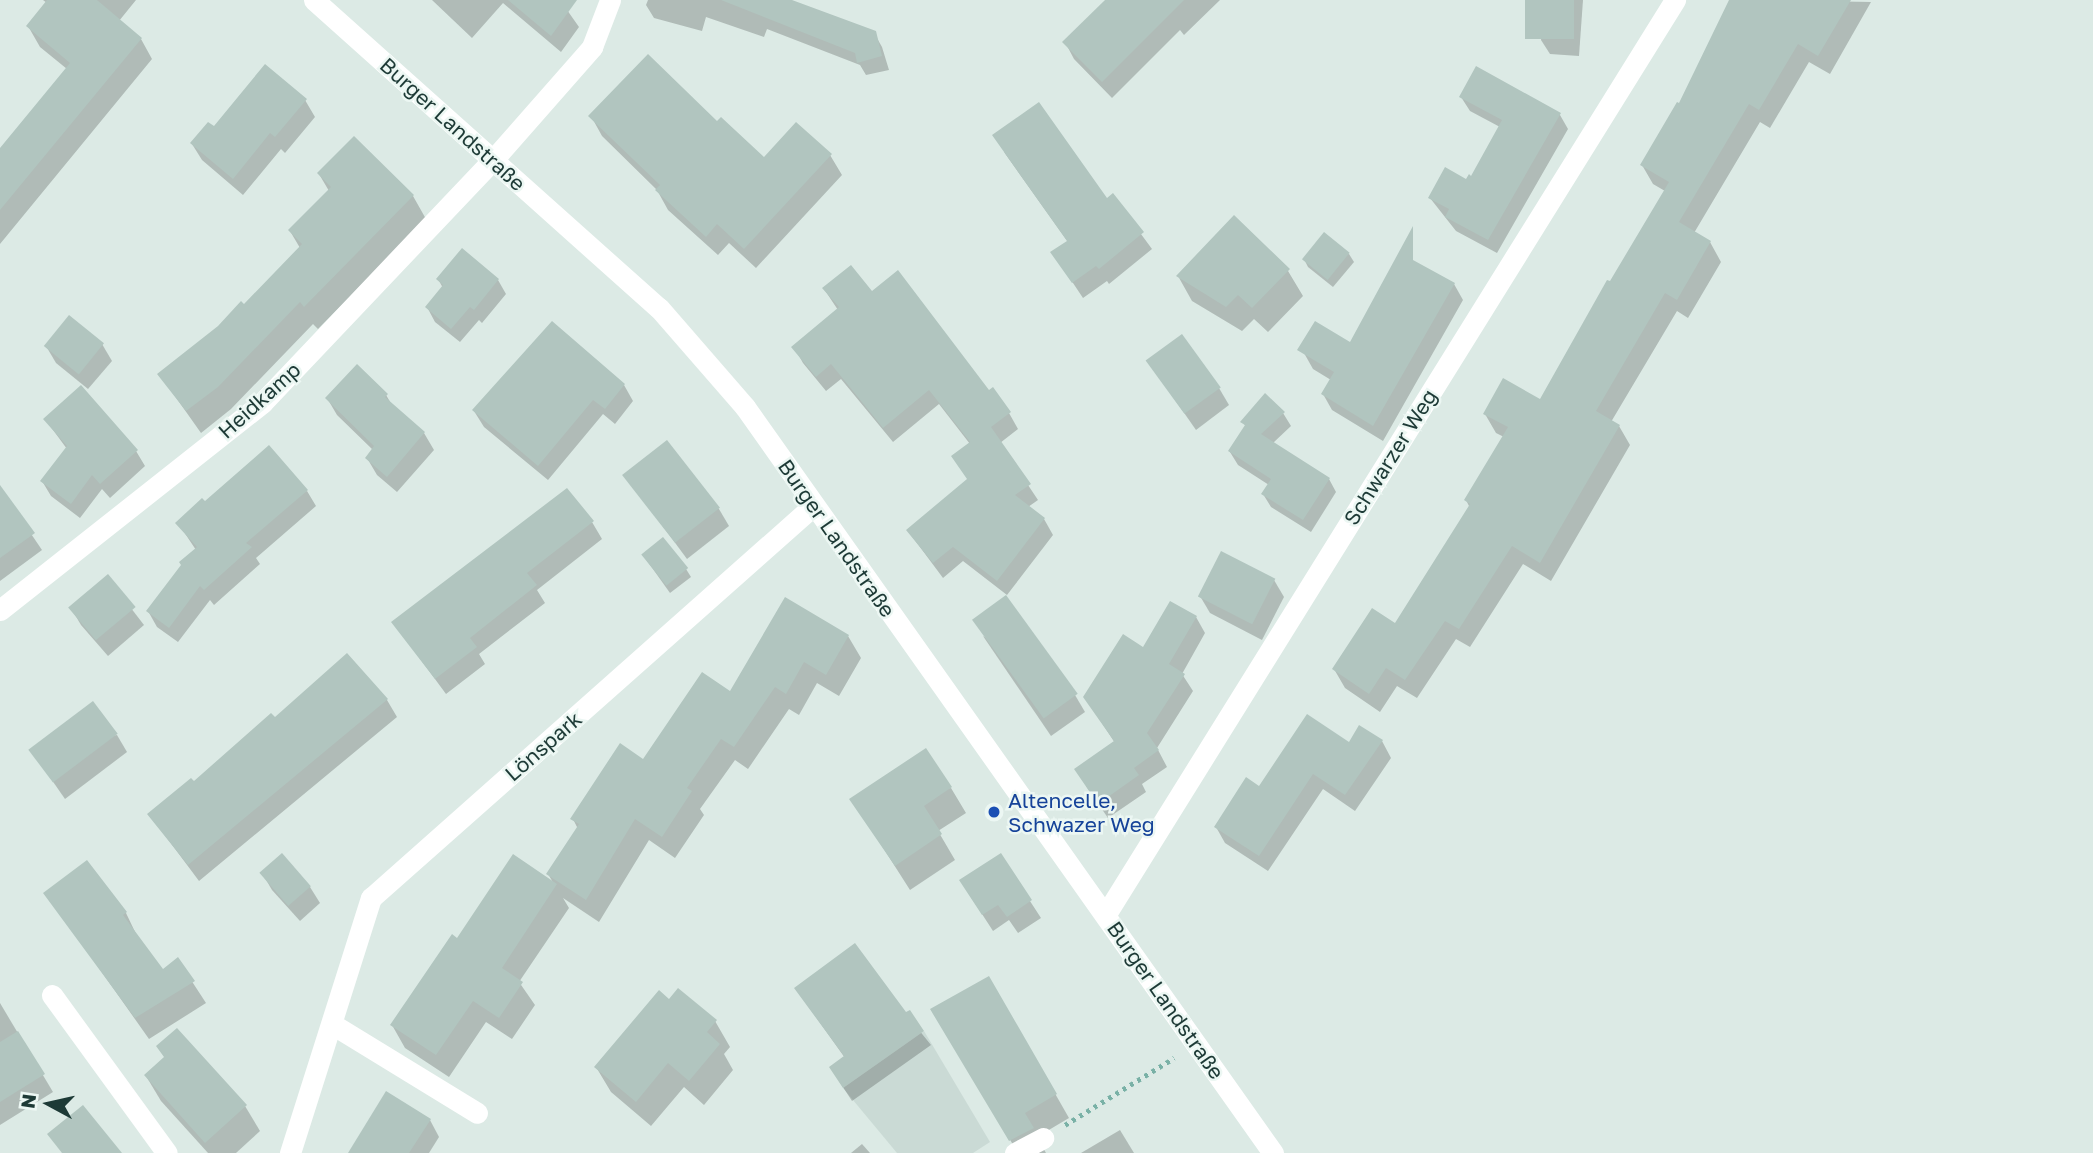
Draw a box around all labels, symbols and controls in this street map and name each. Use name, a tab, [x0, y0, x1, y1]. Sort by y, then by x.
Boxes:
street label: Burger Landstraße	[375, 52, 531, 196]
street label: Heidkamp	[213, 357, 305, 443]
street label: Schwarzer Weg	[1338, 385, 1442, 529]
street label: Burger Landstraße	[773, 454, 901, 622]
street label: Lönspark	[500, 706, 586, 786]
place label: Altencelle, Schwazer Weg	[1008, 787, 1155, 837]
marker: Altencelle, Schwazer Weg	[986, 804, 1002, 820]
street label: Burger Landstraße	[1102, 916, 1230, 1084]
north arrow	[14, 1069, 84, 1139]
text: N	[15, 1092, 40, 1110]

